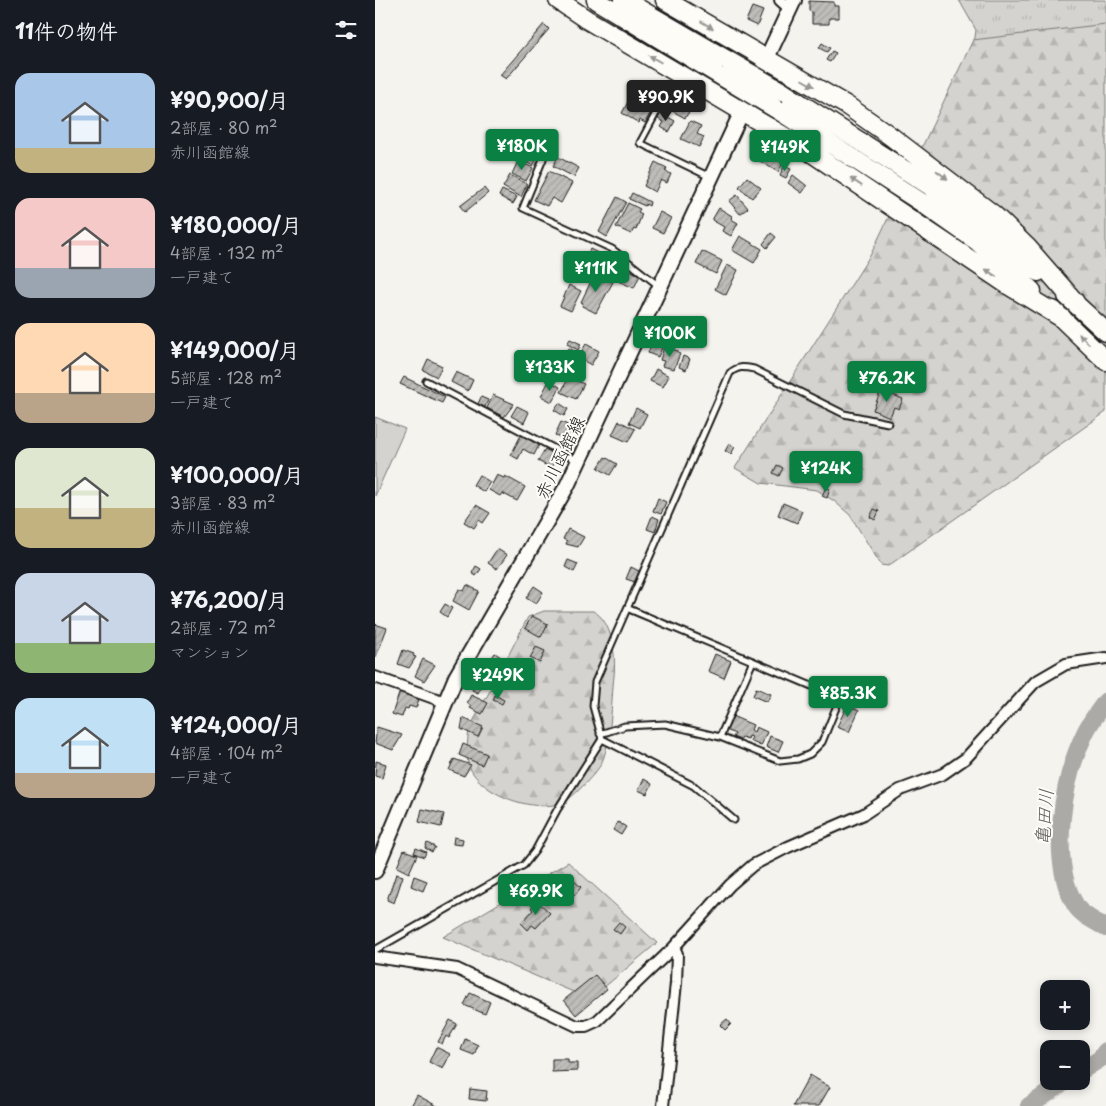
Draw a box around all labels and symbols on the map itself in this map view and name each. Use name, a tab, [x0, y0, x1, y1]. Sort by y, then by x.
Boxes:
one-way arrow	[701, 20, 714, 29]
one-way arrow	[648, 54, 661, 63]
one-way arrow	[801, 79, 814, 88]
pin: ¥90.9K	[625, 80, 707, 122]
pin: ¥180K	[487, 128, 557, 171]
pin: ¥149K	[750, 130, 820, 172]
one-way arrow	[935, 169, 948, 180]
one-way arrow	[849, 178, 863, 187]
pin: ¥111K	[561, 250, 631, 293]
one-way arrow	[984, 268, 997, 278]
pin: ¥100K	[635, 316, 705, 358]
one-way arrow	[1078, 333, 1090, 345]
pin: ¥133K	[515, 350, 585, 392]
pin: ¥76.2K	[846, 360, 928, 403]
street label: 赤川函館線	[527, 411, 591, 503]
pin: ¥124K	[791, 450, 861, 493]
pin: ¥249K	[463, 658, 533, 700]
pin: ¥85.3K	[807, 676, 889, 718]
water label: 亀田川	[1027, 788, 1059, 846]
pin: ¥69.9K	[495, 874, 577, 916]

